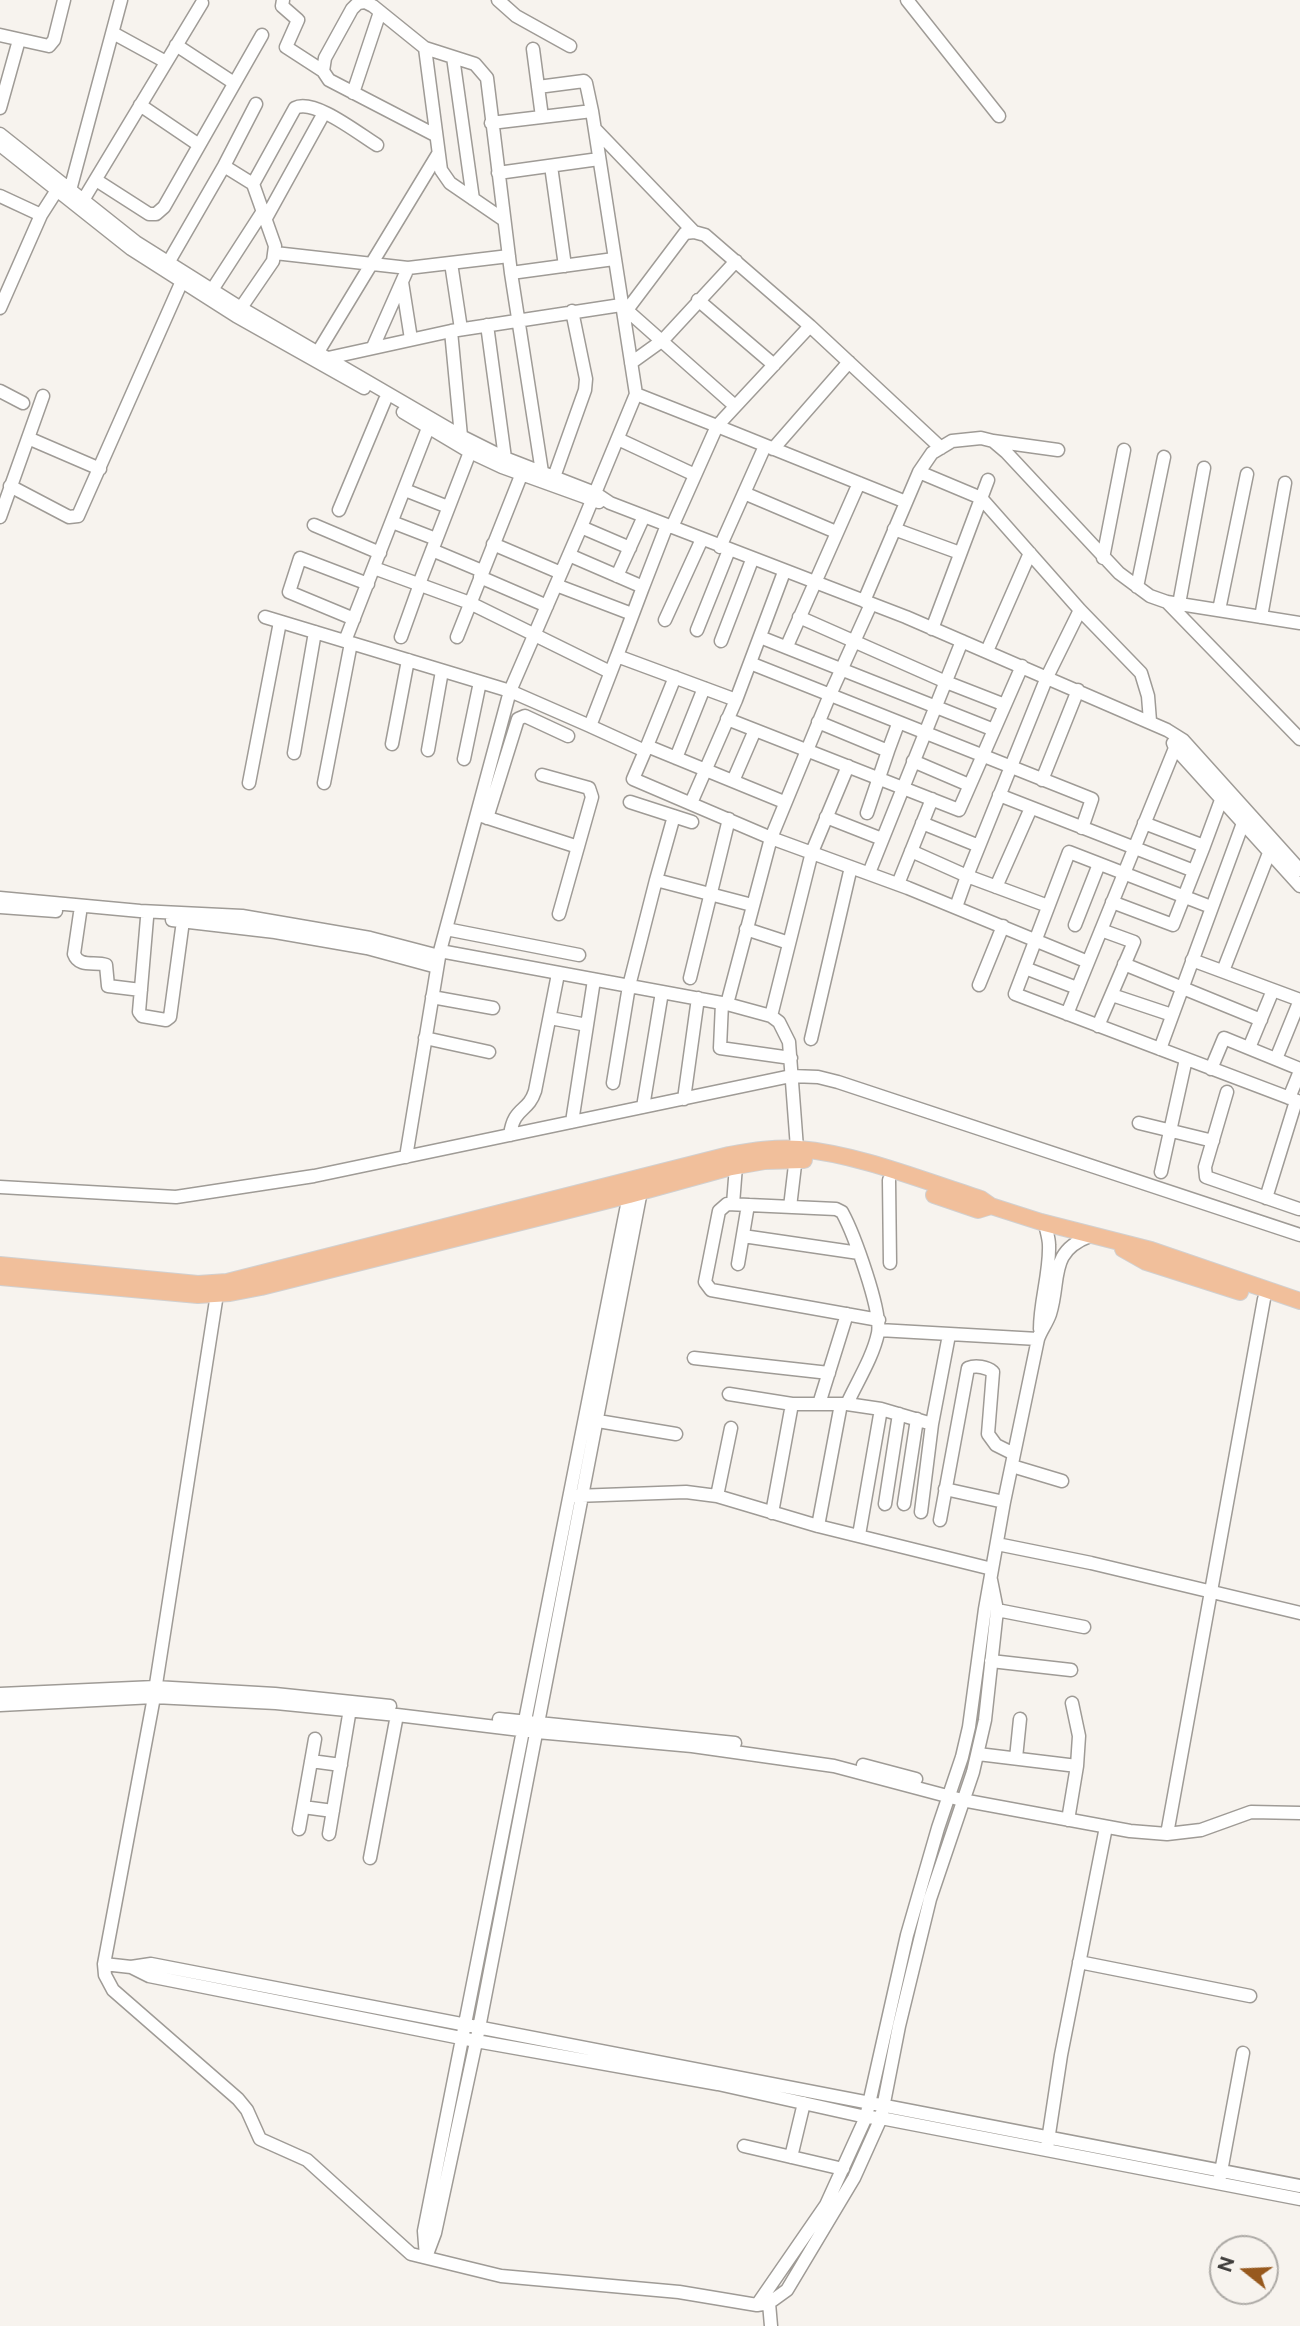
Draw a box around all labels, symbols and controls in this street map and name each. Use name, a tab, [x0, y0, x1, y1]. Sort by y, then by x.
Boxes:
north arrow	[1209, 2235, 1279, 2305]
text: N	[1213, 2254, 1239, 2275]

